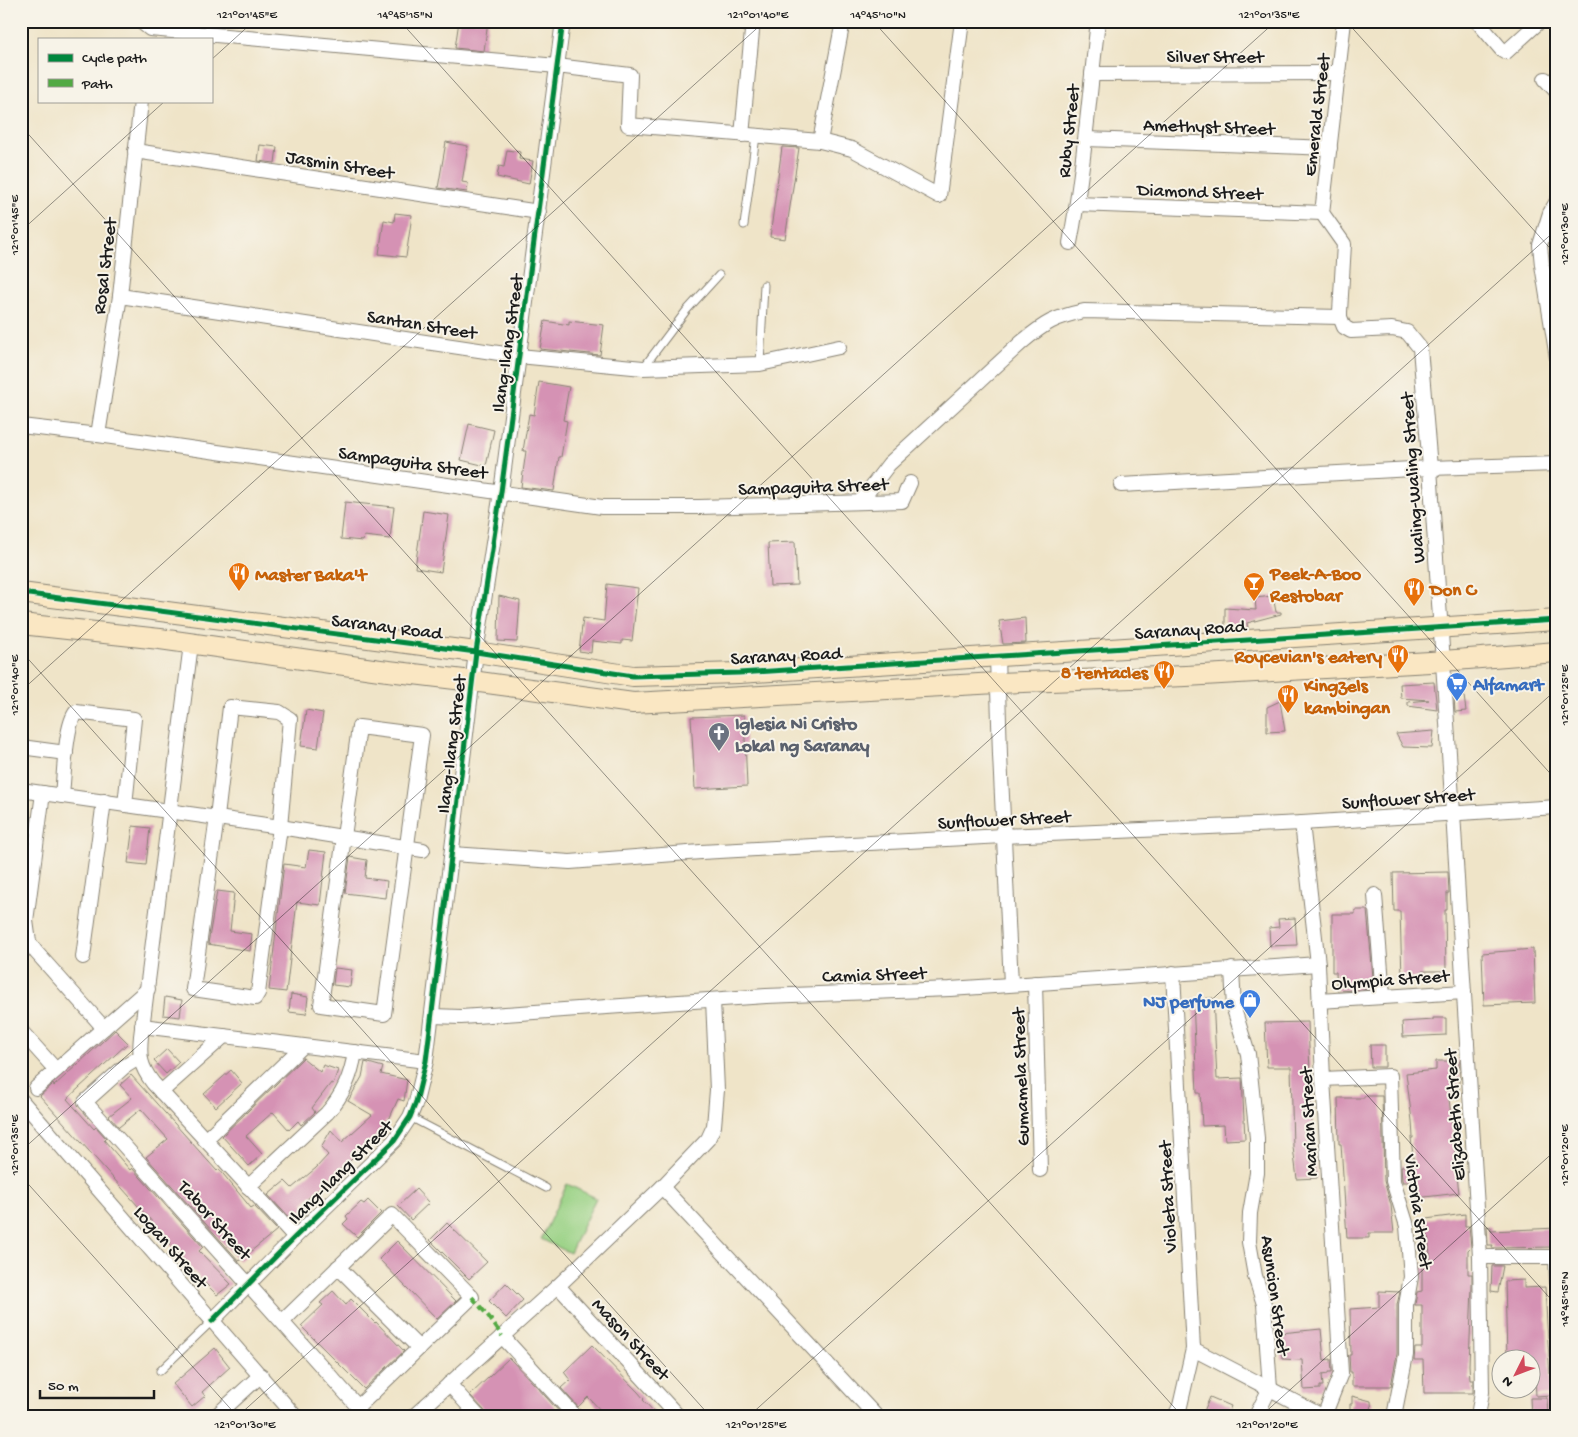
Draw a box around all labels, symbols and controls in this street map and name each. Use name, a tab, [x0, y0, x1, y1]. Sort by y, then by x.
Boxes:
text: 121°01'45"E	[216, 9, 278, 23]
text: 14°45'15"N	[377, 9, 433, 23]
text: 121°01'40"E	[727, 9, 789, 23]
text: 14°45'10"N	[849, 9, 906, 23]
text: 121°01'35"E	[1238, 9, 1300, 23]
legend	[38, 38, 212, 102]
street label: Silver Street	[1166, 47, 1266, 70]
text: Cycle path	[82, 50, 147, 68]
street label: Emerald Street	[1300, 51, 1338, 178]
text: Path	[81, 76, 113, 94]
street label: Ruby Street	[1054, 81, 1087, 179]
street label: Amethyst Street	[1143, 115, 1277, 142]
street label: Jasmin Street	[284, 147, 397, 187]
street label: Diamond Street	[1135, 180, 1265, 207]
text: 121°01'45"E	[9, 194, 23, 256]
text: 121°01'30"E	[1559, 203, 1573, 266]
street label: Rosal Street	[89, 215, 124, 316]
street label: Ilang-Ilang Street	[488, 271, 531, 414]
street label: Santan Street	[365, 306, 480, 347]
street label: Waling-Waling Street	[1397, 390, 1432, 564]
street label: Sampaguita Street	[337, 443, 491, 487]
street label: Sampaguita Street	[738, 474, 891, 503]
restaurant icon: Master Baka't	[227, 561, 251, 592]
place label: Peek-A-Boo Restobar	[1269, 564, 1361, 609]
place label: Master Baka't	[255, 565, 369, 588]
bar icon: Peek-A-Boo Restobar	[1242, 571, 1266, 602]
restaurant icon: Don C	[1402, 576, 1426, 607]
place label: Don C	[1428, 580, 1478, 603]
street label: Saranay Road	[330, 610, 445, 647]
street label: Saranay Road	[1134, 616, 1249, 647]
street label: Saranay Road	[730, 643, 844, 672]
restaurant icon: Roycevian's eatery	[1386, 643, 1410, 674]
place label: Roycevian's eatery	[1233, 647, 1383, 670]
text: 121°01'40"E	[9, 654, 23, 716]
restaurant icon: 8 tentacles	[1152, 659, 1176, 690]
place label: 8 tentacles	[1061, 663, 1149, 686]
text: 121°01'25"E	[1559, 664, 1573, 726]
supermarket icon: Alfamart	[1445, 671, 1469, 702]
street label: Ilang-Ilang Street	[434, 672, 474, 815]
place label: Alfamart	[1472, 675, 1546, 698]
place label: Kingzels kambingan	[1303, 676, 1391, 721]
restaurant icon: Kingzels kambingan	[1276, 683, 1300, 714]
place label: Iglesia Ni Cristo Lokal ng Saranay	[735, 714, 870, 759]
church icon: Iglesia Ni Cristo Lokal ng Saranay	[707, 721, 731, 752]
street label: Sunflower Street	[1341, 784, 1478, 817]
street label: Sunflower Street	[937, 806, 1073, 836]
street label: Camia Street	[822, 963, 929, 990]
street label: Olympia Street	[1331, 966, 1452, 997]
shop icon: NJ perfume	[1238, 988, 1262, 1019]
place label: NJ perfume	[1143, 992, 1235, 1015]
street label: Gumamela Street	[1009, 1005, 1036, 1146]
street label: Elizabeth Street	[1440, 1046, 1473, 1181]
street label: Marian Street	[1296, 1064, 1325, 1177]
text: 121°01'35"E	[9, 1114, 23, 1176]
street label: Ilang-Ilang Street	[284, 1114, 400, 1231]
text: 121°01'20"E	[1559, 1124, 1573, 1186]
street label: Violeta Street	[1155, 1138, 1184, 1254]
street label: Victoria Street	[1397, 1152, 1436, 1272]
street label: Tabor Street	[171, 1176, 257, 1268]
street label: Logan Street	[127, 1202, 213, 1296]
street label: Asuncion Street	[1254, 1234, 1294, 1359]
text: 14°45'15"N	[1559, 1271, 1573, 1327]
street label: Mason Street	[585, 1294, 675, 1388]
north arrow	[1490, 1350, 1540, 1400]
scale bar	[40, 1367, 154, 1399]
text: N	[1499, 1372, 1518, 1390]
text: 50 m	[48, 1378, 79, 1396]
text: 121°01'30"E	[213, 1419, 276, 1433]
text: 121°01'25"E	[725, 1419, 787, 1433]
text: 121°01'20"E	[1236, 1419, 1298, 1433]

